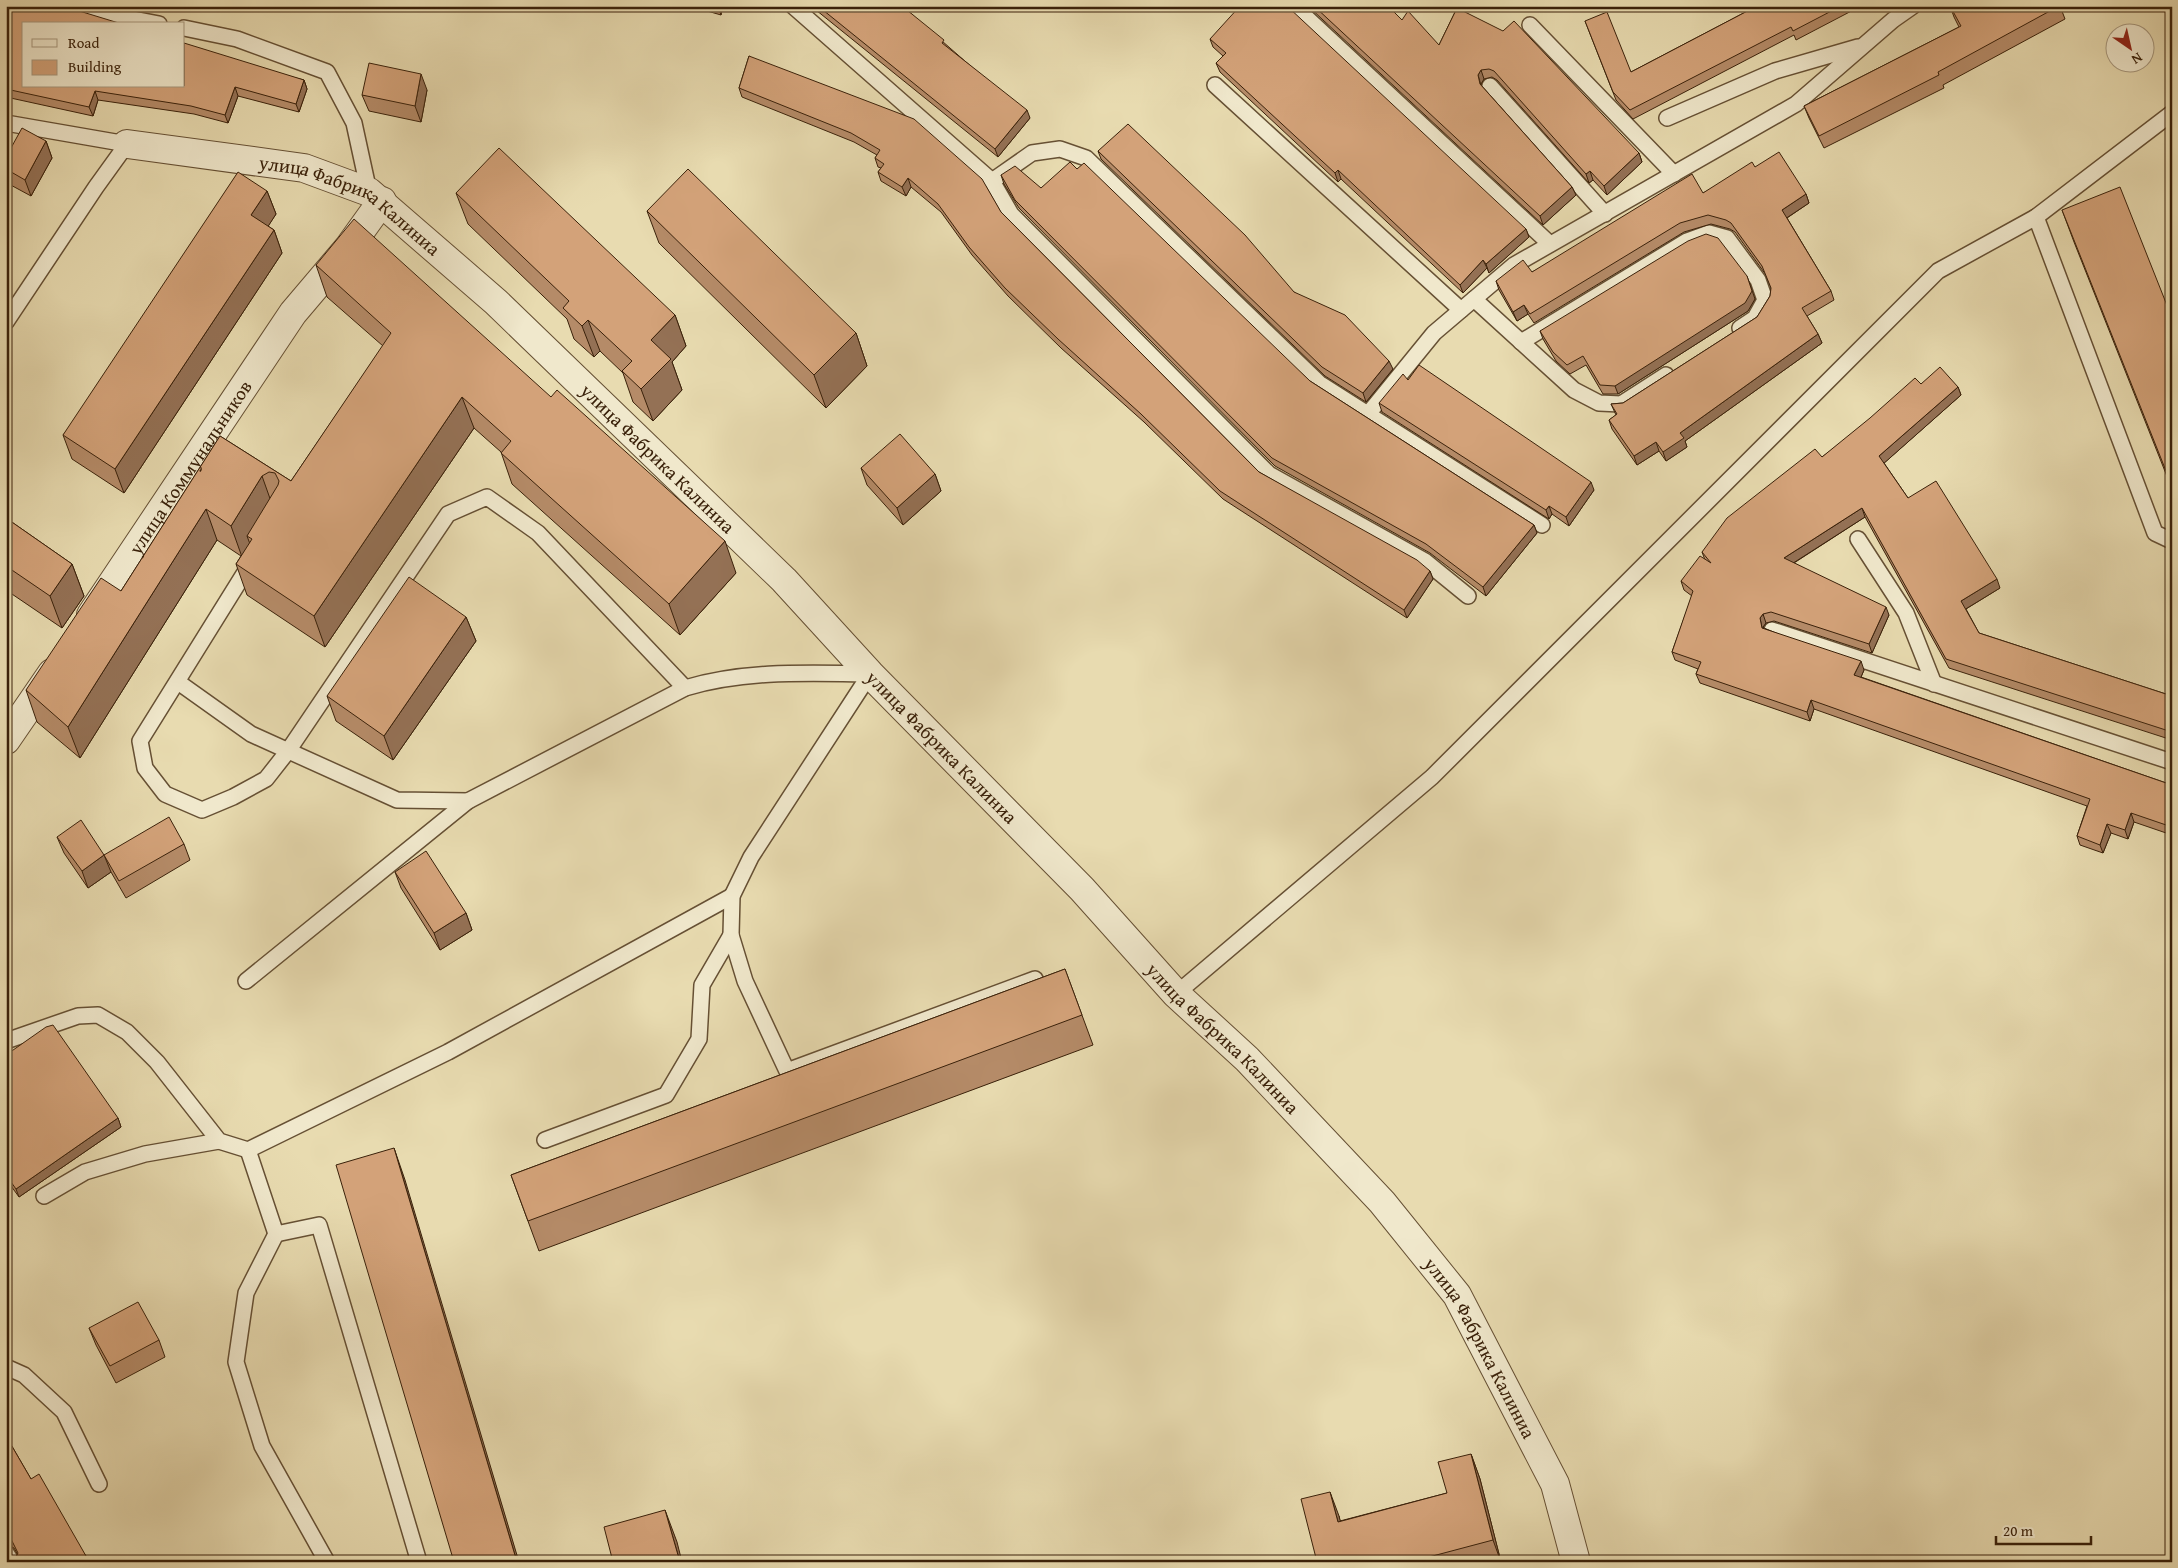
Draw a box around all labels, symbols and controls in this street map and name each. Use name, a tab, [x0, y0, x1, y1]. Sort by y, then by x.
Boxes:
legend	[22, 22, 185, 88]
north arrow	[2106, 22, 2156, 72]
text: Road	[68, 32, 99, 53]
text: N	[2127, 48, 2147, 70]
text: Building	[68, 56, 122, 77]
street label: улица Фабрика Калиниа	[256, 148, 447, 262]
street label: улица Коммунальников	[121, 374, 258, 561]
street label: улица Фабрика Калиниа	[574, 376, 742, 540]
street label: улица Фабрика Калиниа	[859, 663, 1024, 830]
street label: улица Фабрика Калиниа	[1139, 955, 1306, 1120]
street label: улица Фабрика Калиниа	[1417, 1250, 1543, 1443]
scale bar	[1996, 1513, 2090, 1545]
text: 20 m	[2003, 1520, 2034, 1541]

